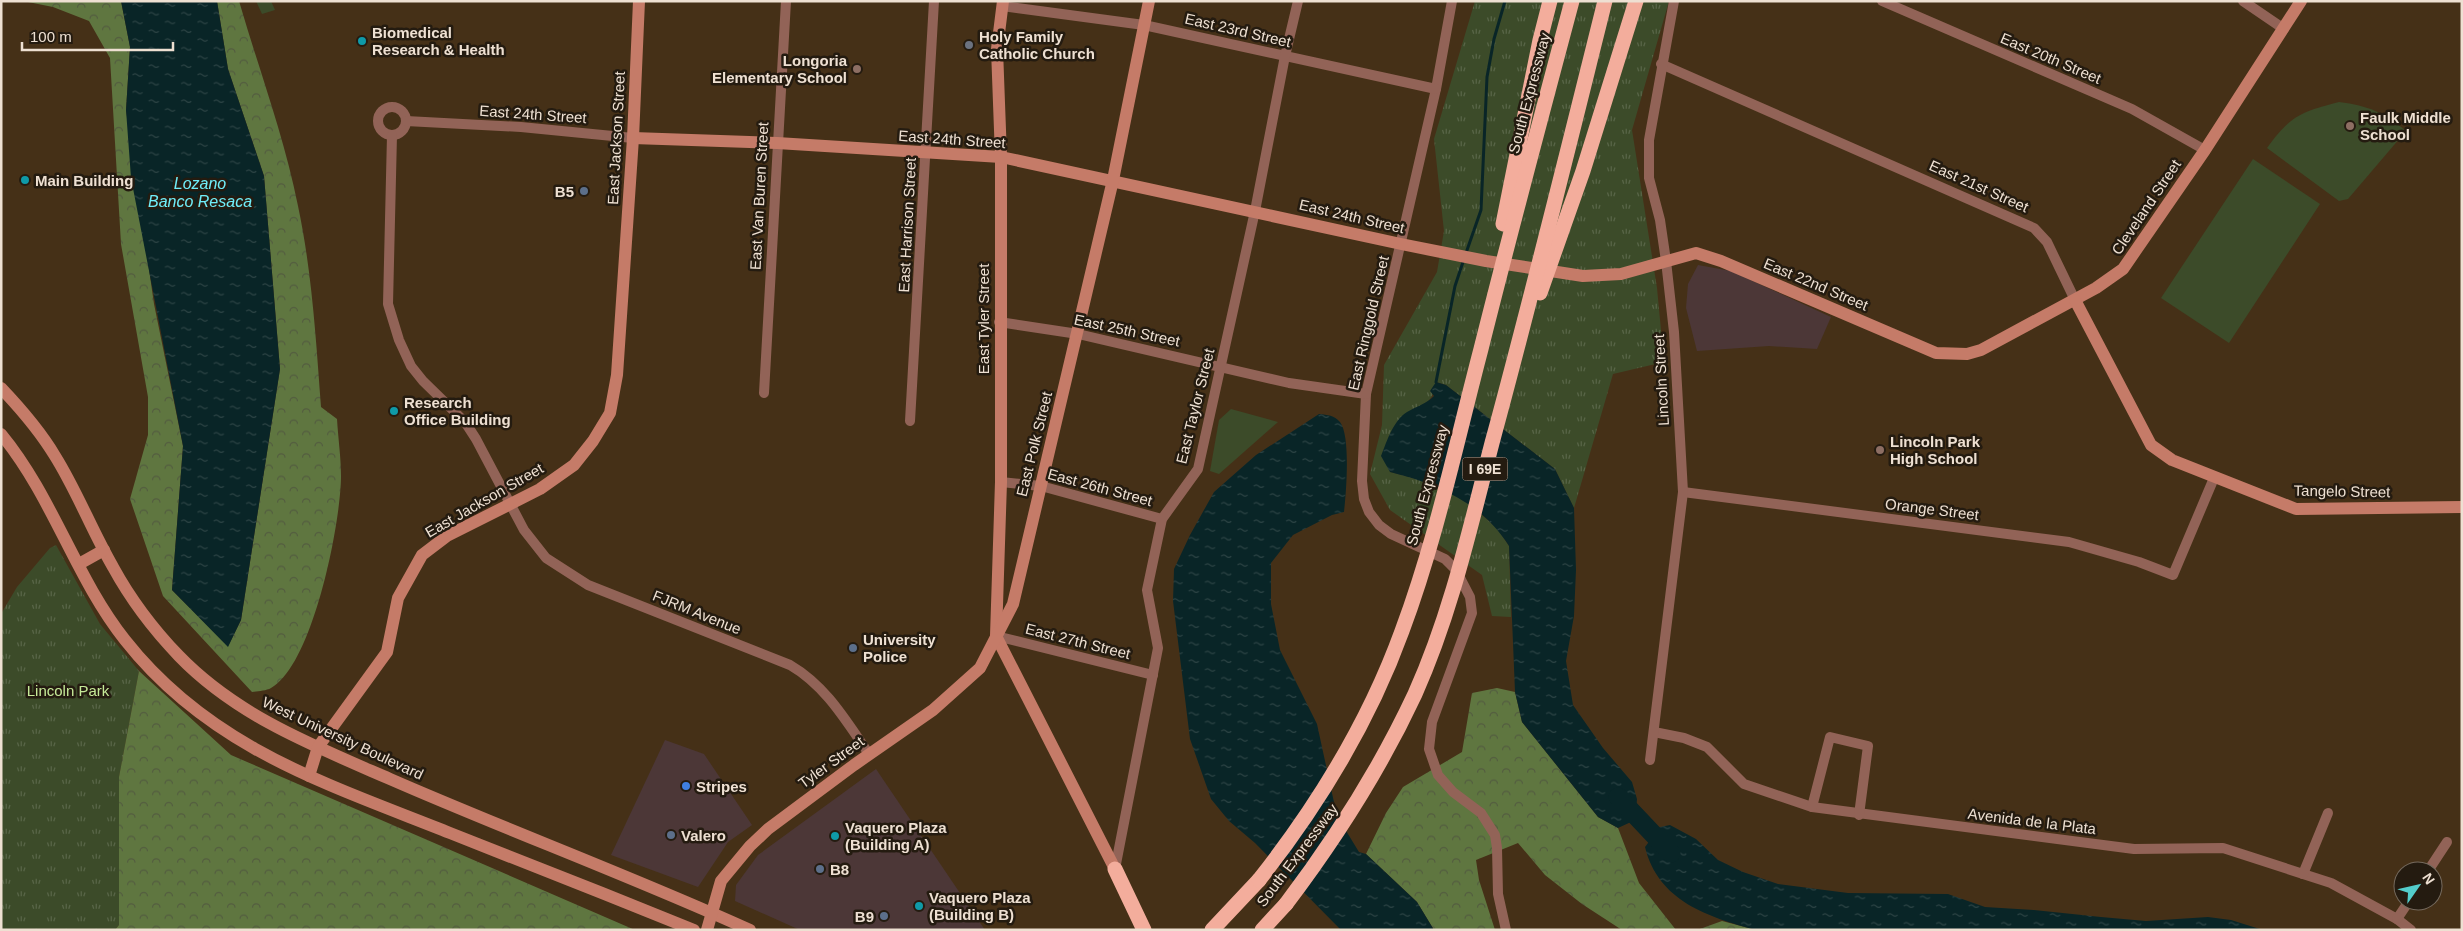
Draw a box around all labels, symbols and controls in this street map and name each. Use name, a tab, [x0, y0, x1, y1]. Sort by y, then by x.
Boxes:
street label: East 23rd Street	[1183, 10, 1294, 51]
scale bar	[22, 20, 174, 52]
place label: Biomedical Research & Health	[372, 24, 505, 58]
text: 100 m	[30, 28, 72, 45]
place label: Holy Family Catholic Church	[979, 28, 1095, 62]
street label: East 20th Street	[1998, 29, 2105, 87]
street label: South Expressway	[1505, 30, 1553, 155]
marker: Biomedical Research & Health	[356, 35, 368, 47]
marker: Holy Family Catholic Church	[963, 39, 975, 51]
place label: Longoria Elementary School	[712, 52, 848, 86]
marker: Longoria Elementary School	[851, 63, 863, 75]
street label: East Jackson Street	[604, 70, 628, 205]
street label: East 24th Street	[479, 102, 588, 126]
place label: Faulk Middle School	[2360, 109, 2451, 143]
marker: Faulk Middle School	[2344, 120, 2356, 132]
street label: East Van Buren Street	[747, 121, 771, 270]
street label: East 24th Street	[898, 127, 1007, 151]
street label: East Harrison Street	[895, 156, 919, 293]
street label: Cleveland Street	[2108, 156, 2185, 258]
street label: East 21st Street	[1927, 157, 2032, 216]
place label: Main Building	[35, 172, 133, 189]
marker: Main Building	[19, 174, 31, 186]
water label: Lozano Banco Resaca	[148, 175, 252, 210]
place label: B5	[555, 183, 574, 200]
marker: B5	[578, 185, 590, 197]
street label: East 24th Street	[1298, 196, 1407, 237]
street label: East Ringgold Street	[1344, 253, 1392, 392]
street label: East 22nd Street	[1761, 254, 1872, 314]
street label: East Tyler Street	[975, 263, 992, 374]
street label: East 25th Street	[1073, 311, 1182, 350]
street label: Lincoln Street	[1650, 333, 1672, 426]
street label: East Taylor Street	[1172, 346, 1218, 465]
street label: East Polk Street	[1013, 389, 1055, 498]
place label: Research Office Building	[404, 394, 511, 428]
marker: Research Office Building	[388, 405, 400, 417]
street label: South Expressway	[1403, 422, 1451, 547]
place label: Lincoln Park High School	[1890, 433, 1981, 467]
marker: Lincoln Park High School	[1874, 444, 1886, 456]
road number: I 69E	[1462, 458, 1508, 480]
street label: East Jackson Street	[422, 459, 547, 541]
street label: East 26th Street	[1046, 465, 1155, 509]
street label: Tangelo Street	[2293, 482, 2391, 500]
street label: Orange Street	[1884, 495, 1981, 523]
street label: FJRM Avenue	[650, 587, 744, 637]
street label: East 27th Street	[1024, 620, 1133, 662]
place label: University Police	[863, 631, 936, 665]
marker: University Police	[847, 642, 859, 654]
park label: Lincoln Park	[27, 682, 110, 699]
street label: West University Boulevard	[260, 693, 426, 783]
street label: Tyler Street	[795, 732, 868, 791]
place label: Stripes	[696, 778, 747, 795]
marker: Stripes	[680, 780, 692, 792]
street label: South Expressway	[1253, 800, 1341, 910]
street label: Avenida de la Plata	[1967, 805, 2098, 837]
place label: Vaquero Plaza (Building A)	[845, 819, 947, 853]
place label: Valero	[681, 827, 726, 844]
marker: Valero	[665, 829, 677, 841]
marker: Vaquero Plaza (Building A)	[829, 830, 841, 842]
place label: B8	[830, 861, 849, 878]
north arrow	[2393, 861, 2443, 911]
marker: B8	[814, 863, 826, 875]
text: N	[2419, 870, 2438, 887]
place label: Vaquero Plaza (Building B)	[929, 889, 1031, 923]
marker: Vaquero Plaza (Building B)	[913, 900, 925, 912]
place label: B9	[855, 908, 874, 925]
marker: B9	[878, 910, 890, 922]

